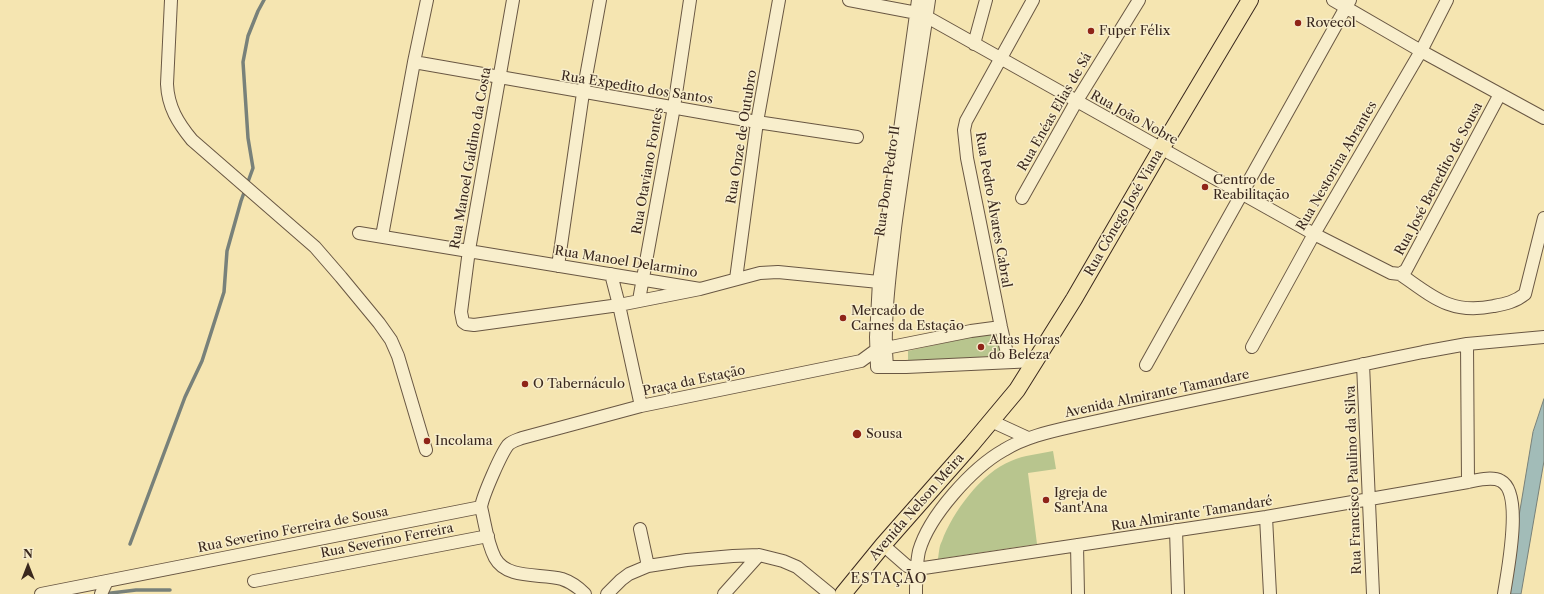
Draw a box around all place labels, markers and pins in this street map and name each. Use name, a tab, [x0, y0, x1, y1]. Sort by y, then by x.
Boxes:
place label: Rovecol	[1306, 15, 1356, 31]
marker: Rovecol	[1293, 18, 1303, 28]
place label: Fuper Félix	[1099, 23, 1170, 39]
marker: Fuper Félix	[1086, 26, 1096, 36]
place label: Centro de Reabilitação	[1213, 172, 1289, 203]
marker: Centro de Reabilitação	[1200, 182, 1210, 192]
place label: Mercado de Carnes da Estação	[851, 303, 964, 334]
marker: Mercado de Carnes da Estação	[838, 313, 848, 323]
place label: Altas Horas do Beleza	[989, 332, 1060, 363]
marker: Altas Horas do Beleza	[976, 342, 986, 352]
place label: O Tabernáculo	[533, 376, 625, 392]
marker: O Tabernáculo	[520, 379, 530, 389]
place label: Sousa	[866, 426, 902, 442]
marker: Sousa	[851, 428, 863, 440]
place label: Incolama	[435, 433, 493, 449]
marker: Incolama	[422, 436, 432, 446]
place label: Igreja de Sant'Ana	[1054, 485, 1108, 516]
marker: Igreja de Sant'Ana	[1041, 495, 1051, 505]

